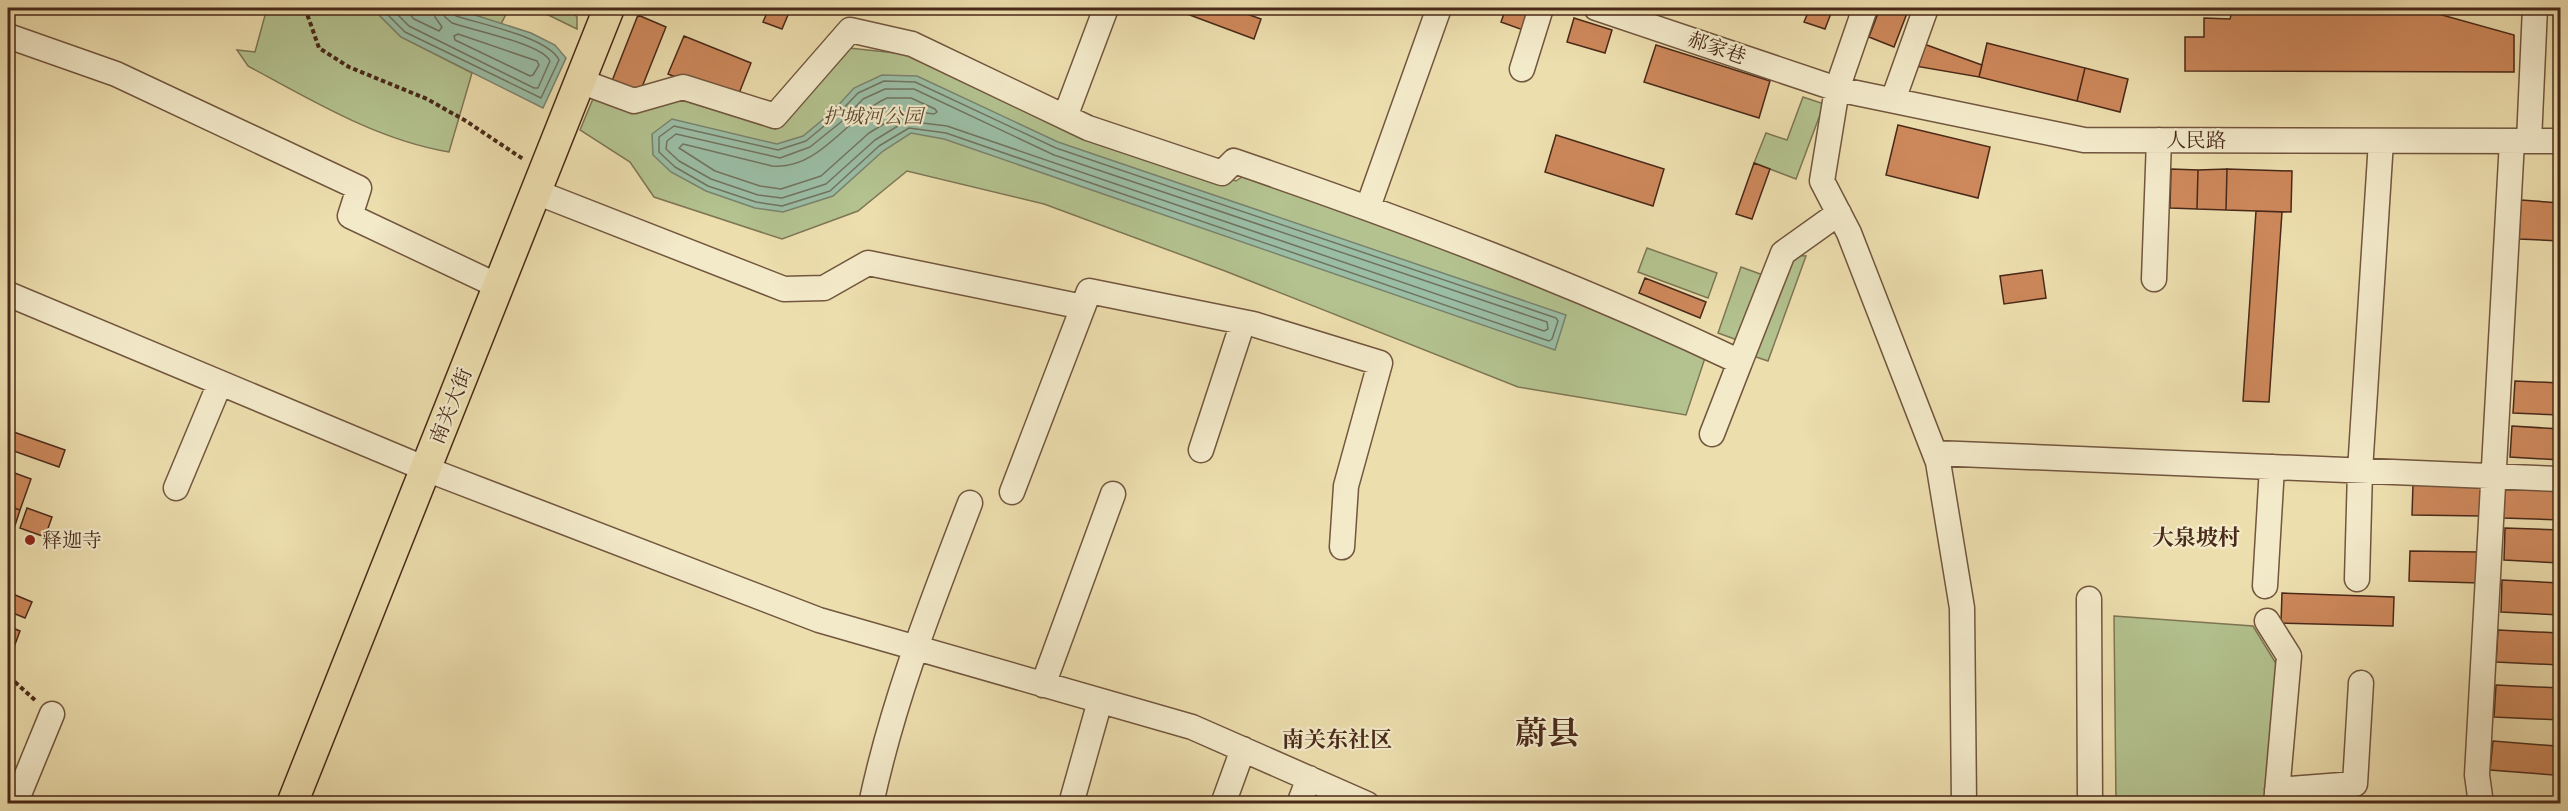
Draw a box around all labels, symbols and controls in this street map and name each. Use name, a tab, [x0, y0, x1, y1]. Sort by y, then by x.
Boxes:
street label: 郝家巷	[1685, 26, 1749, 70]
park label: 护城河公园	[823, 104, 926, 129]
street label: 人民路	[2166, 128, 2226, 153]
street label: 南关大街	[424, 364, 478, 448]
district label: 大泉坡村	[2152, 524, 2240, 552]
place label: 释迦寺	[42, 528, 102, 553]
marker: 释迦寺	[23, 533, 37, 547]
district label: 蔚县	[1515, 714, 1579, 754]
district label: 南关东社区	[1282, 726, 1392, 754]

